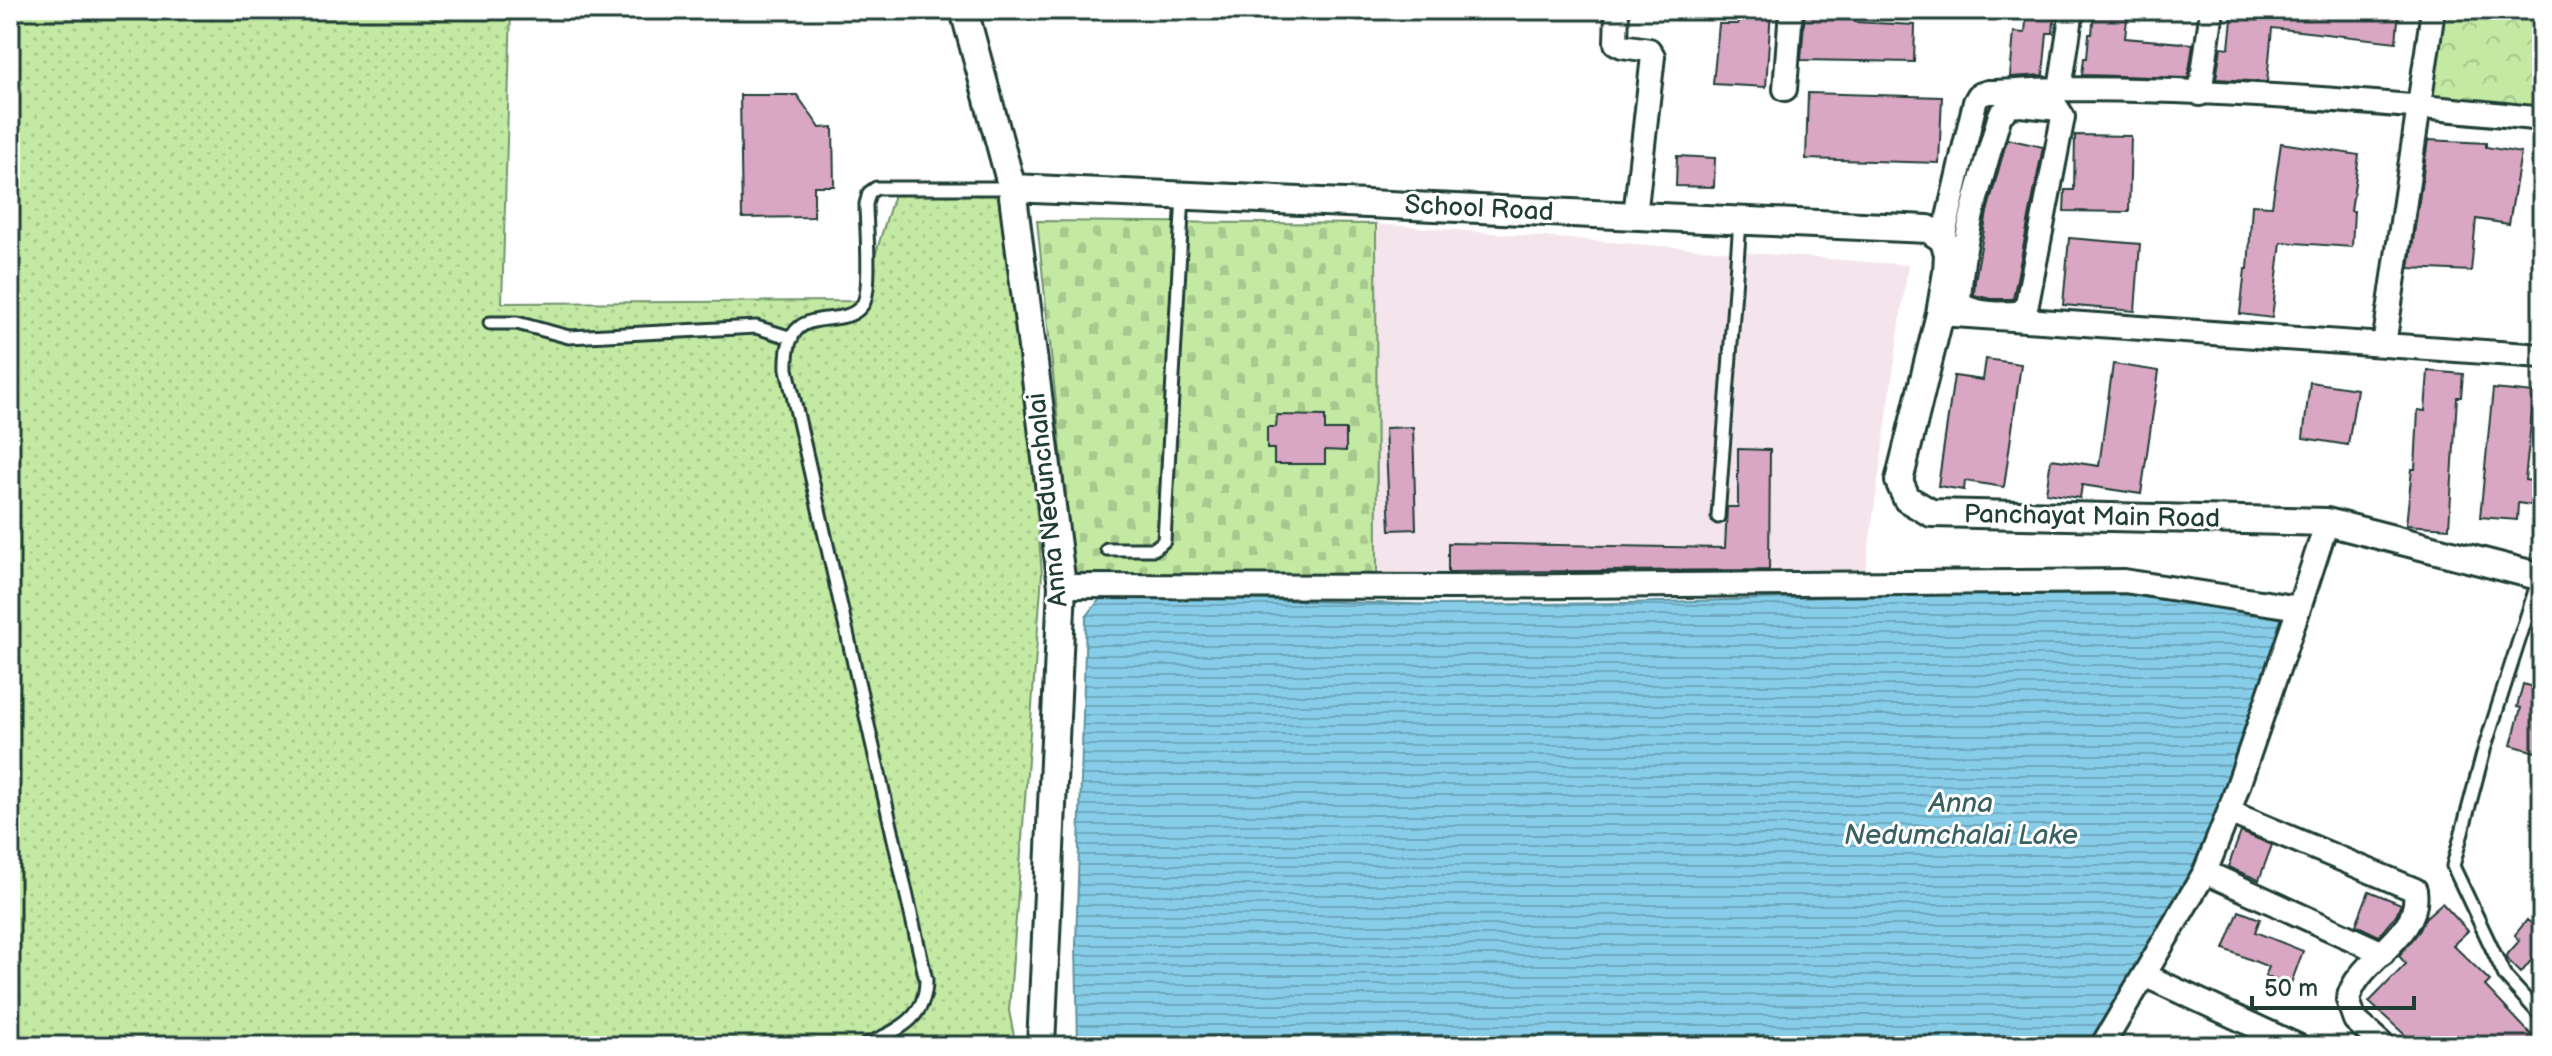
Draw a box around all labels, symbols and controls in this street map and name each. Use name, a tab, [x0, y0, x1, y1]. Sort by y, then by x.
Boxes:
street label: School Road	[1404, 190, 1554, 228]
street label: Anna Nedunchalai	[1021, 391, 1075, 609]
street label: Panchayat Main Road	[1964, 499, 2220, 535]
water label: Anna Nedumchalai Lake	[1844, 787, 2078, 852]
scale bar	[2252, 960, 2414, 1010]
text: 50 m	[2264, 974, 2318, 1003]

